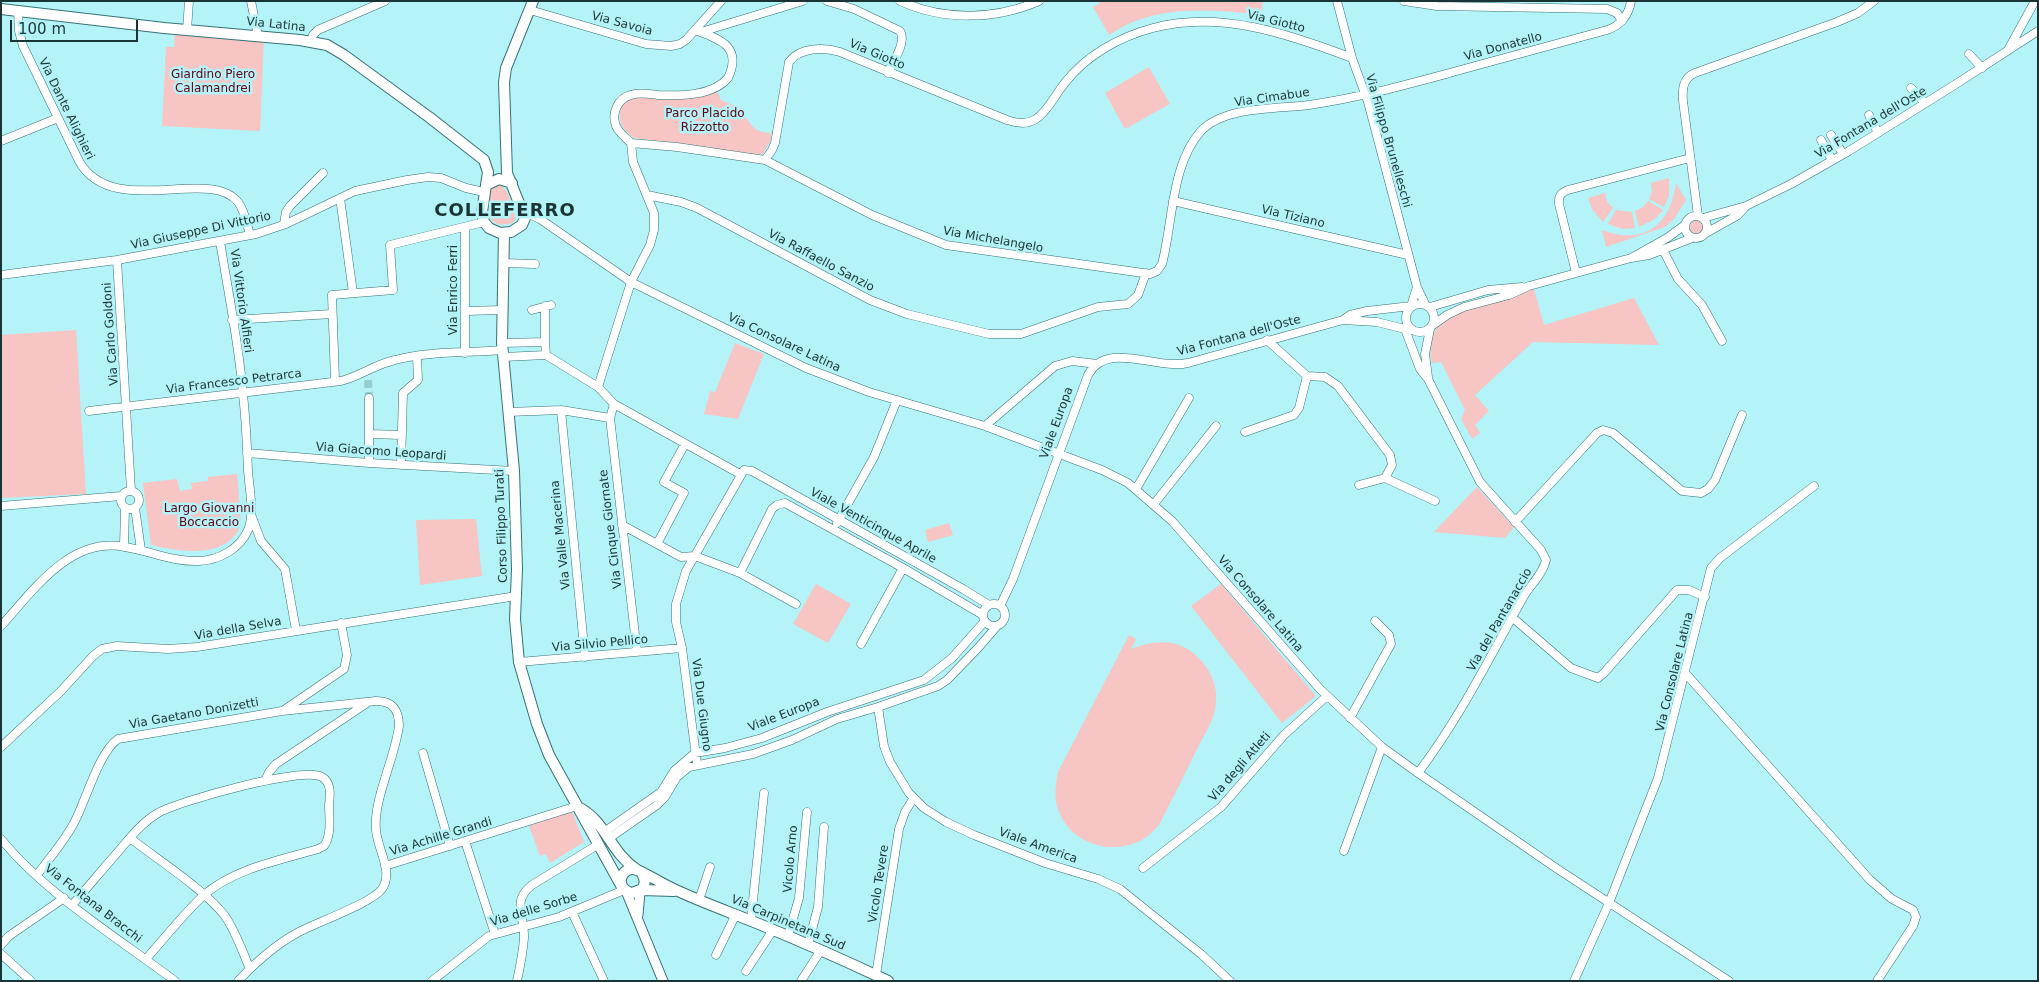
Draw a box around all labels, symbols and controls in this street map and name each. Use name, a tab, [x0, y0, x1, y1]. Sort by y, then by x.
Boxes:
street label: Via Giotto	[1246, 8, 1306, 36]
street label: Via Savoia	[590, 9, 654, 39]
scale bar	[12, 10, 140, 42]
street label: Via Latina	[246, 15, 306, 35]
text: 100 m	[18, 20, 66, 38]
street label: Via Donatello	[1462, 30, 1544, 64]
street label: Via Giotto	[847, 37, 907, 73]
street label: Via Dante Alighieri	[35, 56, 97, 162]
park label: Giardino Piero Calamandrei	[171, 68, 255, 96]
street label: Via Filippo Brunelleschi	[1362, 72, 1414, 210]
street label: Via Fontana dell'Oste	[1813, 84, 1929, 162]
street label: Via Cimabue	[1233, 86, 1311, 110]
park label: Parco Placido Rizzotto	[665, 107, 745, 135]
district label: COLLEFERRO	[433, 200, 577, 222]
street label: Via Tiziano	[1260, 203, 1326, 231]
street label: Via Giuseppe Di Vittorio	[130, 209, 272, 253]
street label: Via Michelangelo	[942, 224, 1044, 256]
street label: Via Raffaello Sanzio	[765, 227, 877, 295]
street label: Via Enrico Ferri	[447, 245, 461, 335]
street label: Via Vittorio Alfieri	[227, 248, 255, 354]
street label: Via Carlo Goldoni	[100, 282, 122, 386]
street label: Via Consolare Latina	[725, 310, 843, 376]
street label: Via Fontana dell'Oste	[1176, 313, 1302, 359]
street label: Via Francesco Petrarca	[166, 367, 302, 397]
street label: Viale Europa	[1037, 385, 1077, 461]
street label: Via Giacomo Leopardi	[315, 440, 447, 464]
street label: Corso Filippo Turati	[493, 469, 511, 583]
street label: Via Cinque Giornate	[597, 469, 625, 589]
street label: Via Valle Macerina	[548, 480, 574, 590]
street label: Viale Venticinque Aprile	[807, 485, 939, 567]
park label: Largo Giovanni Boccaccio	[164, 502, 254, 530]
street label: Via Consolare Latina	[1214, 553, 1306, 655]
street label: Via del Pantanaccio	[1464, 566, 1536, 674]
street label: Via Consolare Latina	[1653, 611, 1697, 733]
street label: Via della Selva	[193, 614, 283, 644]
street label: Via Silvio Pellico	[551, 633, 649, 655]
street label: Via Due Giugno	[688, 658, 714, 752]
street label: Viale Europa	[746, 695, 822, 735]
street label: Via Gaetano Donizetti	[128, 696, 260, 732]
street label: Via degli Atleti	[1206, 729, 1274, 805]
street label: Via Achille Grandi	[388, 815, 494, 859]
street label: Vicolo Arno	[781, 825, 801, 893]
street label: Viale America	[997, 825, 1079, 867]
street label: Vicolo Tevere	[866, 844, 892, 924]
street label: Via Fontana Bracchi	[42, 862, 144, 946]
street label: Via delle Sorbe	[489, 890, 579, 930]
street label: Via Carpinetana Sud	[729, 892, 847, 954]

